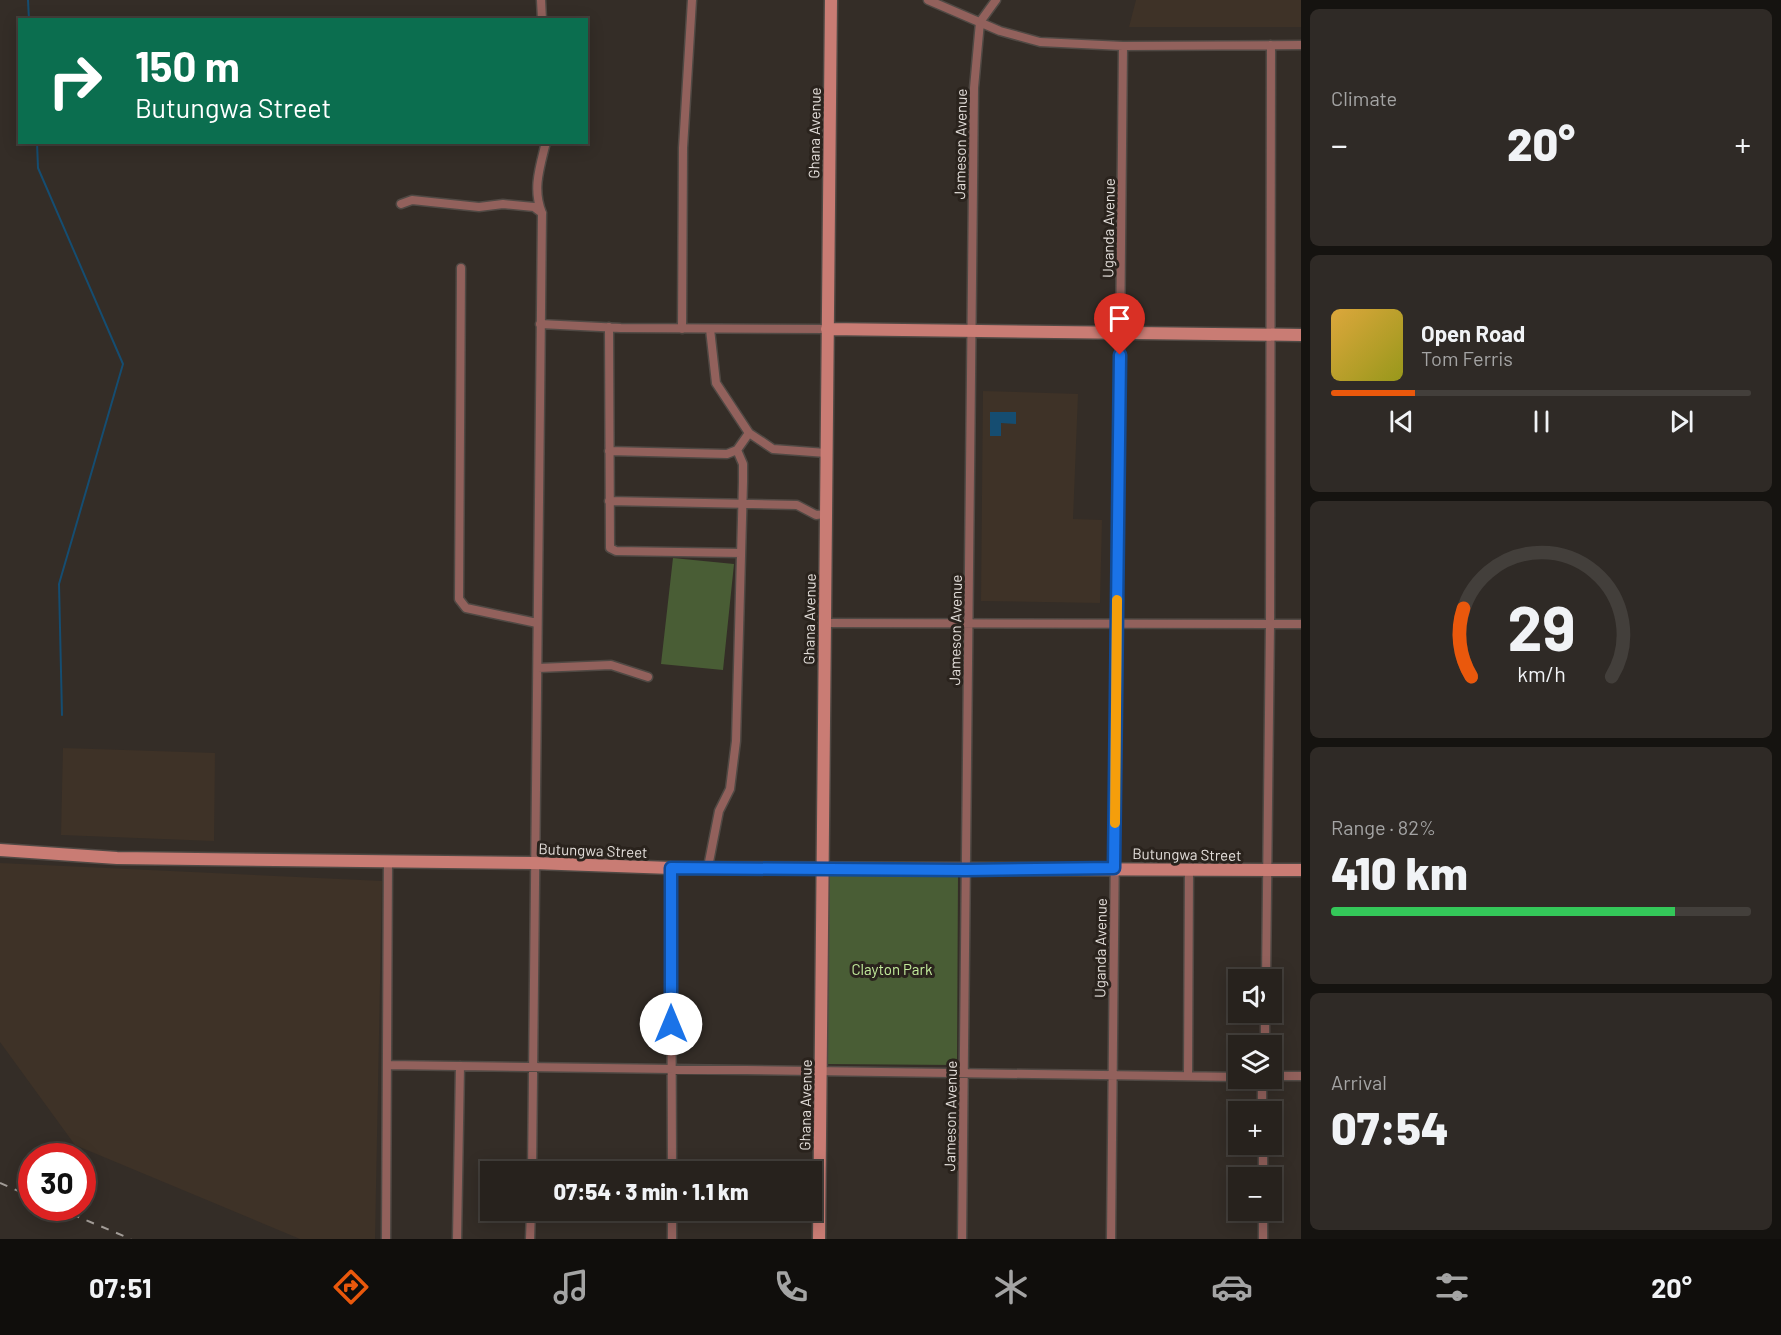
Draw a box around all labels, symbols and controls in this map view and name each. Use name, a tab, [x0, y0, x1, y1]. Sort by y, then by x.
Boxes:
text: 150 m	[135, 40, 240, 90]
icon: right	[36, 42, 114, 120]
text: Climate	[1331, 86, 1397, 110]
street label: Ghana Avenue	[804, 87, 824, 179]
street label: Jameson Avenue	[950, 89, 970, 199]
text: Butungwa Street	[135, 91, 331, 123]
text: 20°	[1507, 116, 1575, 170]
text: −	[1331, 124, 1348, 164]
text: +	[1735, 124, 1751, 164]
street label: Uganda Avenue	[1098, 178, 1118, 278]
pin	[1094, 293, 1145, 355]
icon: arrive	[1103, 302, 1136, 335]
text: Open Road	[1421, 320, 1525, 346]
text: Tom Ferris	[1421, 346, 1513, 370]
icon: previous	[1385, 405, 1418, 438]
icon: pause	[1525, 405, 1558, 438]
icon: next	[1665, 405, 1698, 438]
street label: Ghana Avenue	[799, 573, 819, 665]
street label: Jameson Avenue	[945, 575, 965, 685]
text: 29	[1507, 589, 1575, 663]
text: km/h	[1517, 661, 1565, 686]
text: Range · 82%	[1331, 815, 1436, 839]
street label: Butungwa Street	[538, 839, 648, 861]
street label: Butungwa Street	[1132, 844, 1242, 864]
text: 410 km	[1331, 845, 1468, 899]
street label: Uganda Avenue	[1090, 898, 1110, 998]
park label: Clayton Park	[851, 960, 933, 978]
map controls	[1228, 969, 1282, 1221]
button: sound	[1228, 969, 1282, 1023]
position arrow	[639, 992, 703, 1056]
button: layers	[1228, 1035, 1282, 1089]
street label: Ghana Avenue	[795, 1059, 815, 1151]
street label: Jameson Avenue	[940, 1061, 960, 1171]
text: Arrival	[1331, 1070, 1387, 1094]
text: 07:54	[1331, 1100, 1449, 1154]
button: +	[1228, 1101, 1282, 1155]
speed limit sign: 30	[18, 1143, 96, 1221]
button: −	[1228, 1167, 1282, 1221]
text: 07:54 · 3 min · 1.1 km	[554, 1178, 748, 1204]
icon: directions	[330, 1266, 372, 1308]
icon: music	[550, 1266, 592, 1308]
icon: phone	[770, 1266, 812, 1308]
icon: climate	[990, 1266, 1032, 1308]
icon: car	[1211, 1266, 1253, 1308]
icon: filters	[1431, 1266, 1473, 1308]
text: 07:51	[89, 1271, 152, 1303]
text: 20°	[1651, 1271, 1692, 1303]

